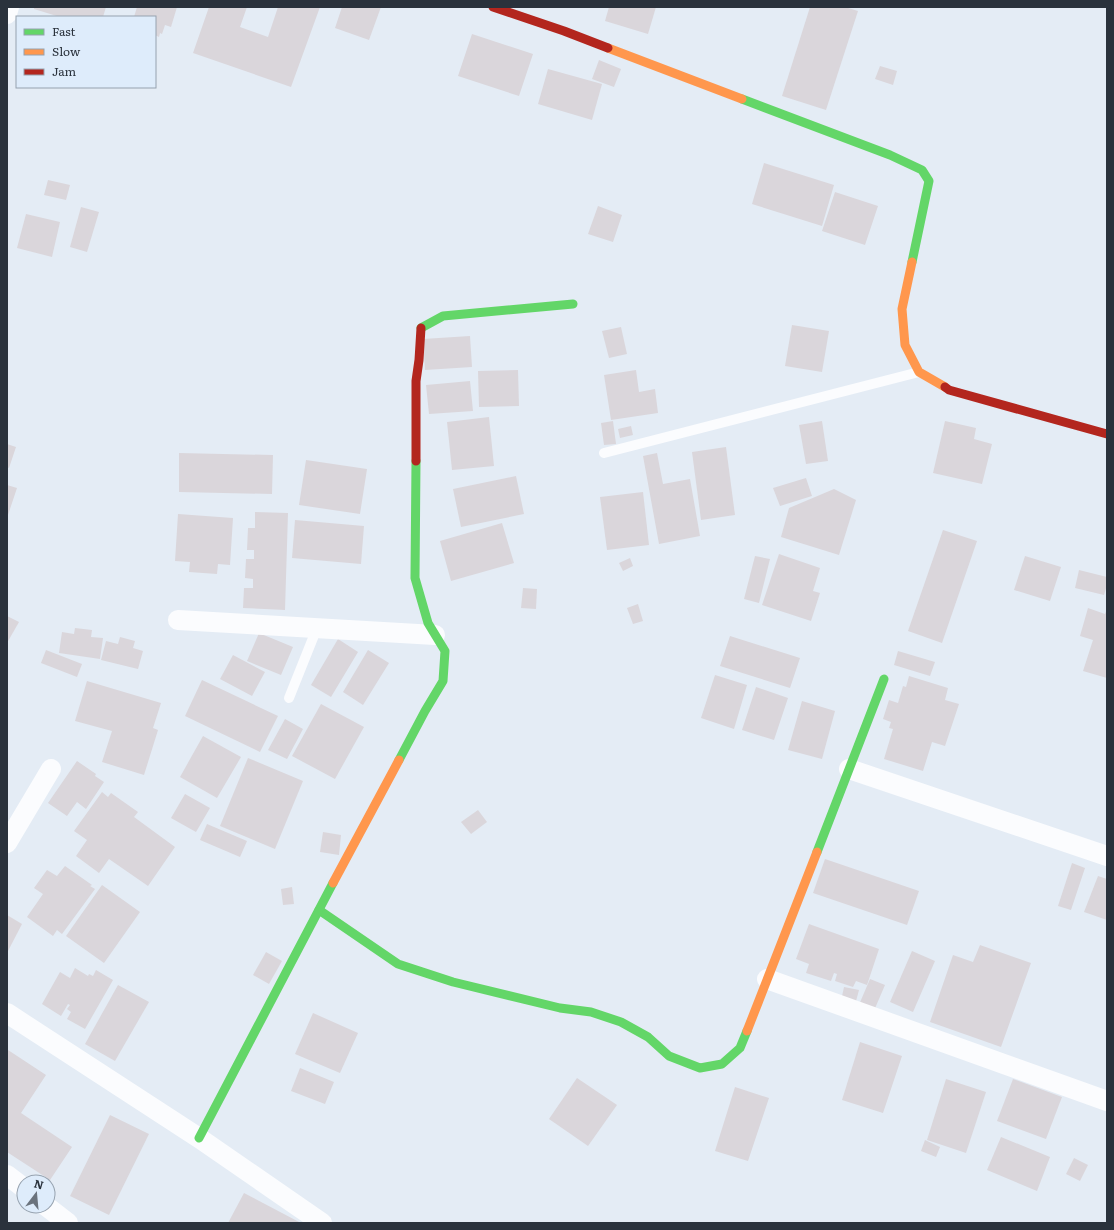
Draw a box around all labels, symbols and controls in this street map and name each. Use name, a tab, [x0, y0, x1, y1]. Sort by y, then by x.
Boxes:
legend	[16, 16, 156, 88]
text: Fast	[52, 22, 76, 40]
text: Slow	[52, 42, 81, 60]
text: Jam	[52, 62, 77, 80]
north arrow	[16, 1174, 56, 1214]
text: N	[32, 1174, 46, 1192]

